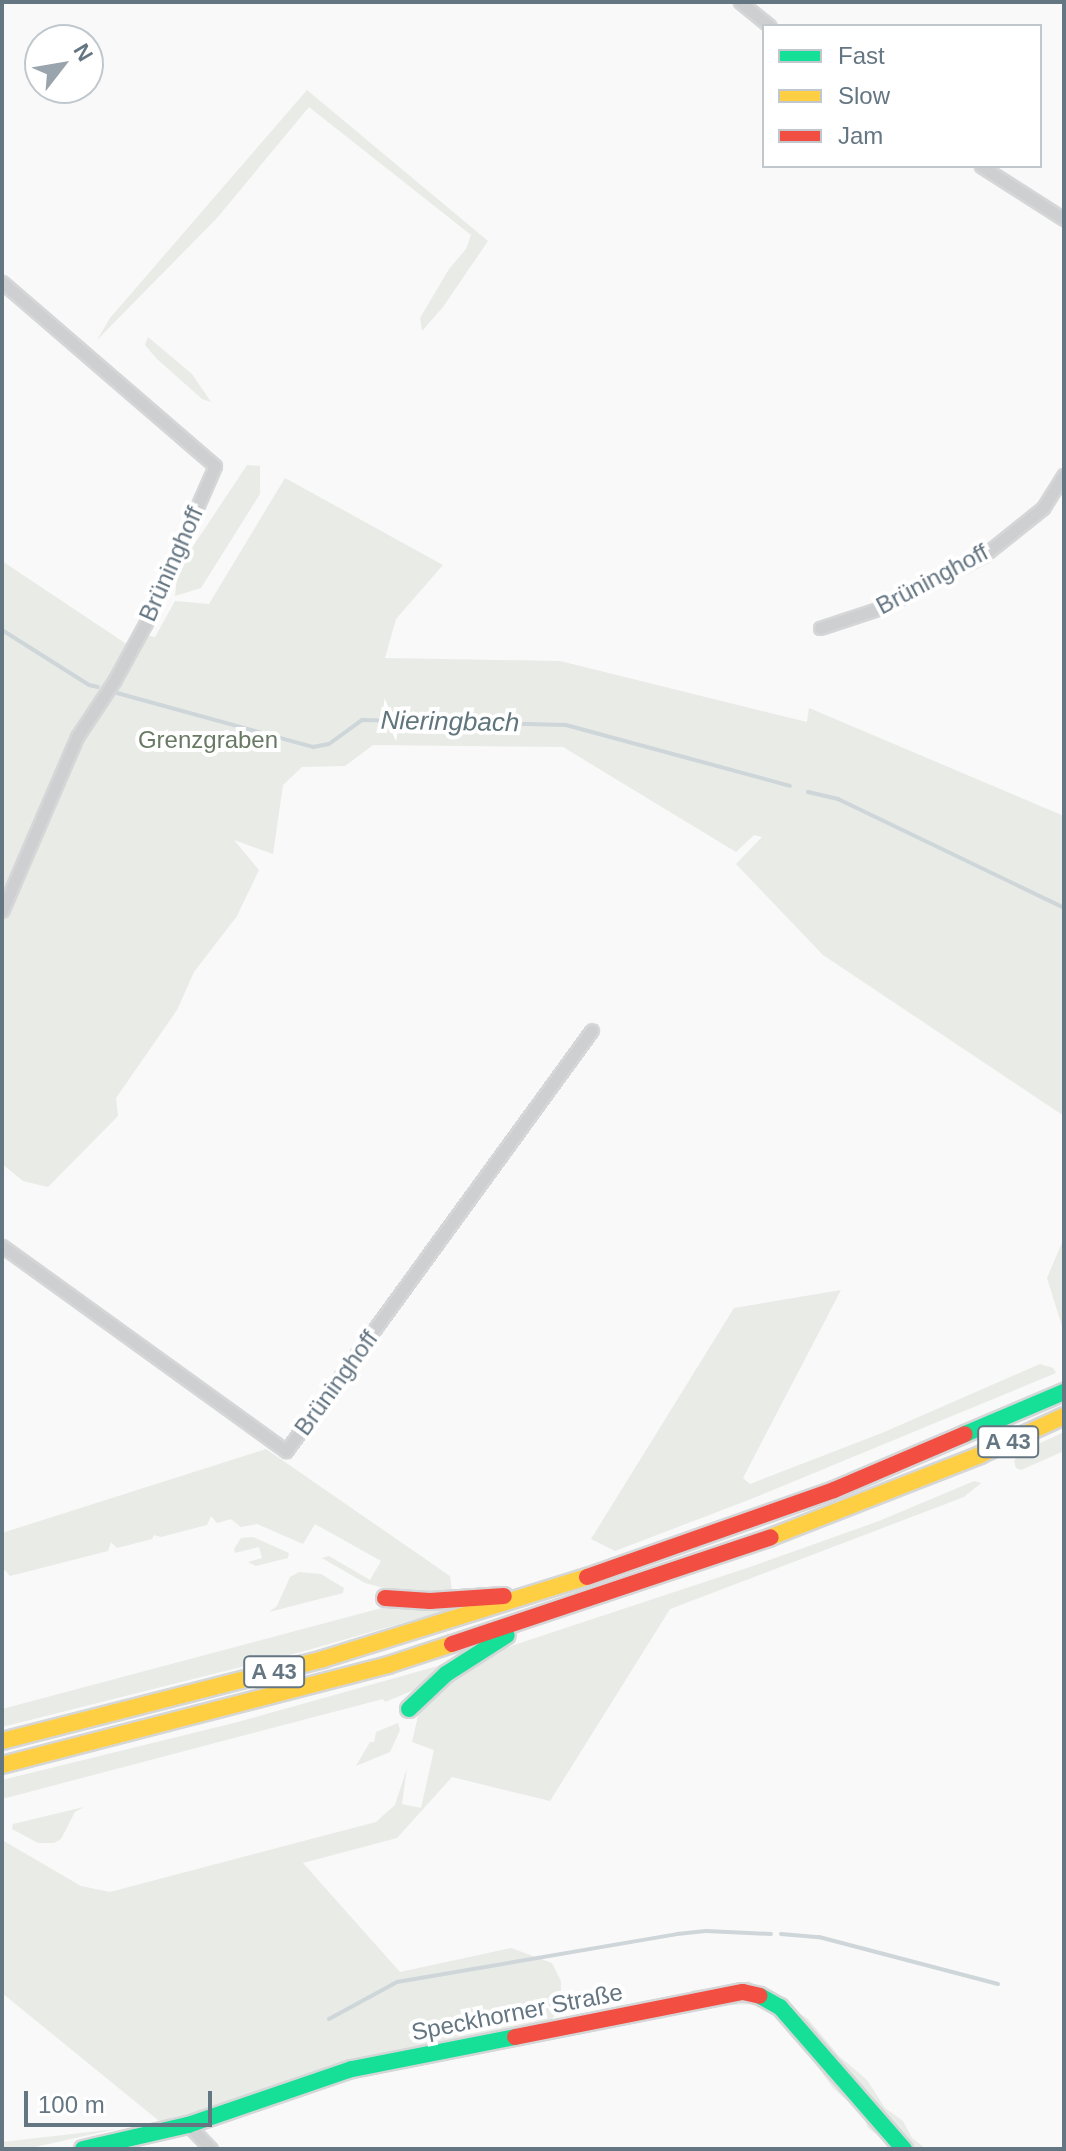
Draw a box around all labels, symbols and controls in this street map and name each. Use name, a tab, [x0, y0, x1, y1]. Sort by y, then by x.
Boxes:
north arrow	[24, 24, 104, 104]
legend	[762, 24, 1042, 168]
text: N	[68, 39, 98, 66]
text: Fast	[838, 42, 885, 69]
text: Slow	[838, 82, 890, 109]
text: Jam	[838, 122, 883, 149]
street label: Brüninghoff	[133, 502, 209, 626]
street label: Brüninghoff	[871, 538, 993, 620]
water label: Nieringbach	[380, 705, 520, 739]
park label: Grenzgraben	[138, 726, 278, 754]
street label: Brüninghoff	[288, 1325, 384, 1441]
road number: A 43	[976, 1424, 1040, 1460]
road number: A 43	[242, 1654, 306, 1690]
street label: Speckhorner Straße	[409, 1977, 625, 2047]
scale bar	[28, 2075, 216, 2125]
text: 100 m	[38, 2091, 105, 2118]

